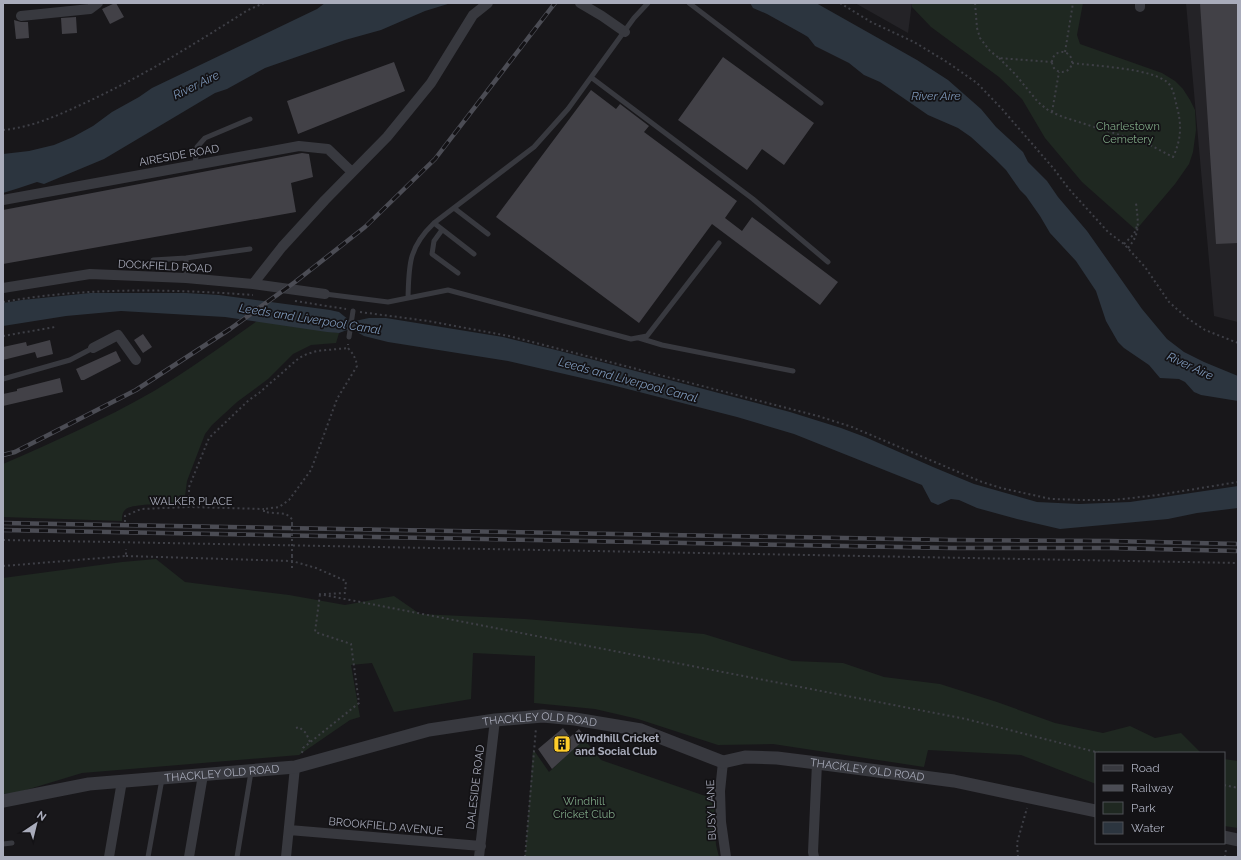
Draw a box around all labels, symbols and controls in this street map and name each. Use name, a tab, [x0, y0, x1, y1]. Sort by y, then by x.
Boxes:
water label: River Aire	[171, 68, 222, 102]
water label: River Aire	[911, 89, 961, 103]
park label: Charlestown Cemetery	[1096, 120, 1160, 146]
street label: AIRESIDE ROAD	[138, 142, 220, 169]
street label: DOCKFIELD ROAD	[118, 258, 212, 275]
water label: Leeds and Liverpool Canal	[238, 301, 382, 337]
water label: River Aire	[1165, 349, 1216, 383]
water label: Leeds and Liverpool Canal	[557, 355, 699, 405]
street label: WALKER PLACE	[149, 495, 233, 508]
street label: THACKLEY OLD ROAD	[482, 710, 598, 730]
place label: Windhill Cricket and Social Club	[575, 732, 660, 758]
building icon: Windhill Cricket and Social Club	[552, 734, 572, 754]
street label: DALESIDE ROAD	[464, 744, 487, 830]
legend	[1095, 752, 1225, 844]
street label: THACKLEY OLD ROAD	[809, 756, 925, 784]
text: Road	[1131, 761, 1160, 775]
street label: THACKLEY OLD ROAD	[164, 762, 280, 785]
street label: BUSY LANE	[704, 779, 719, 841]
text: Railway	[1131, 781, 1174, 795]
park label: Windhill Cricket Club	[553, 795, 615, 821]
text: Park	[1131, 801, 1156, 815]
north arrow	[16, 804, 56, 844]
text: N	[34, 808, 49, 824]
street label: BROOKFIELD AVENUE	[328, 815, 444, 838]
text: Water	[1131, 821, 1165, 835]

